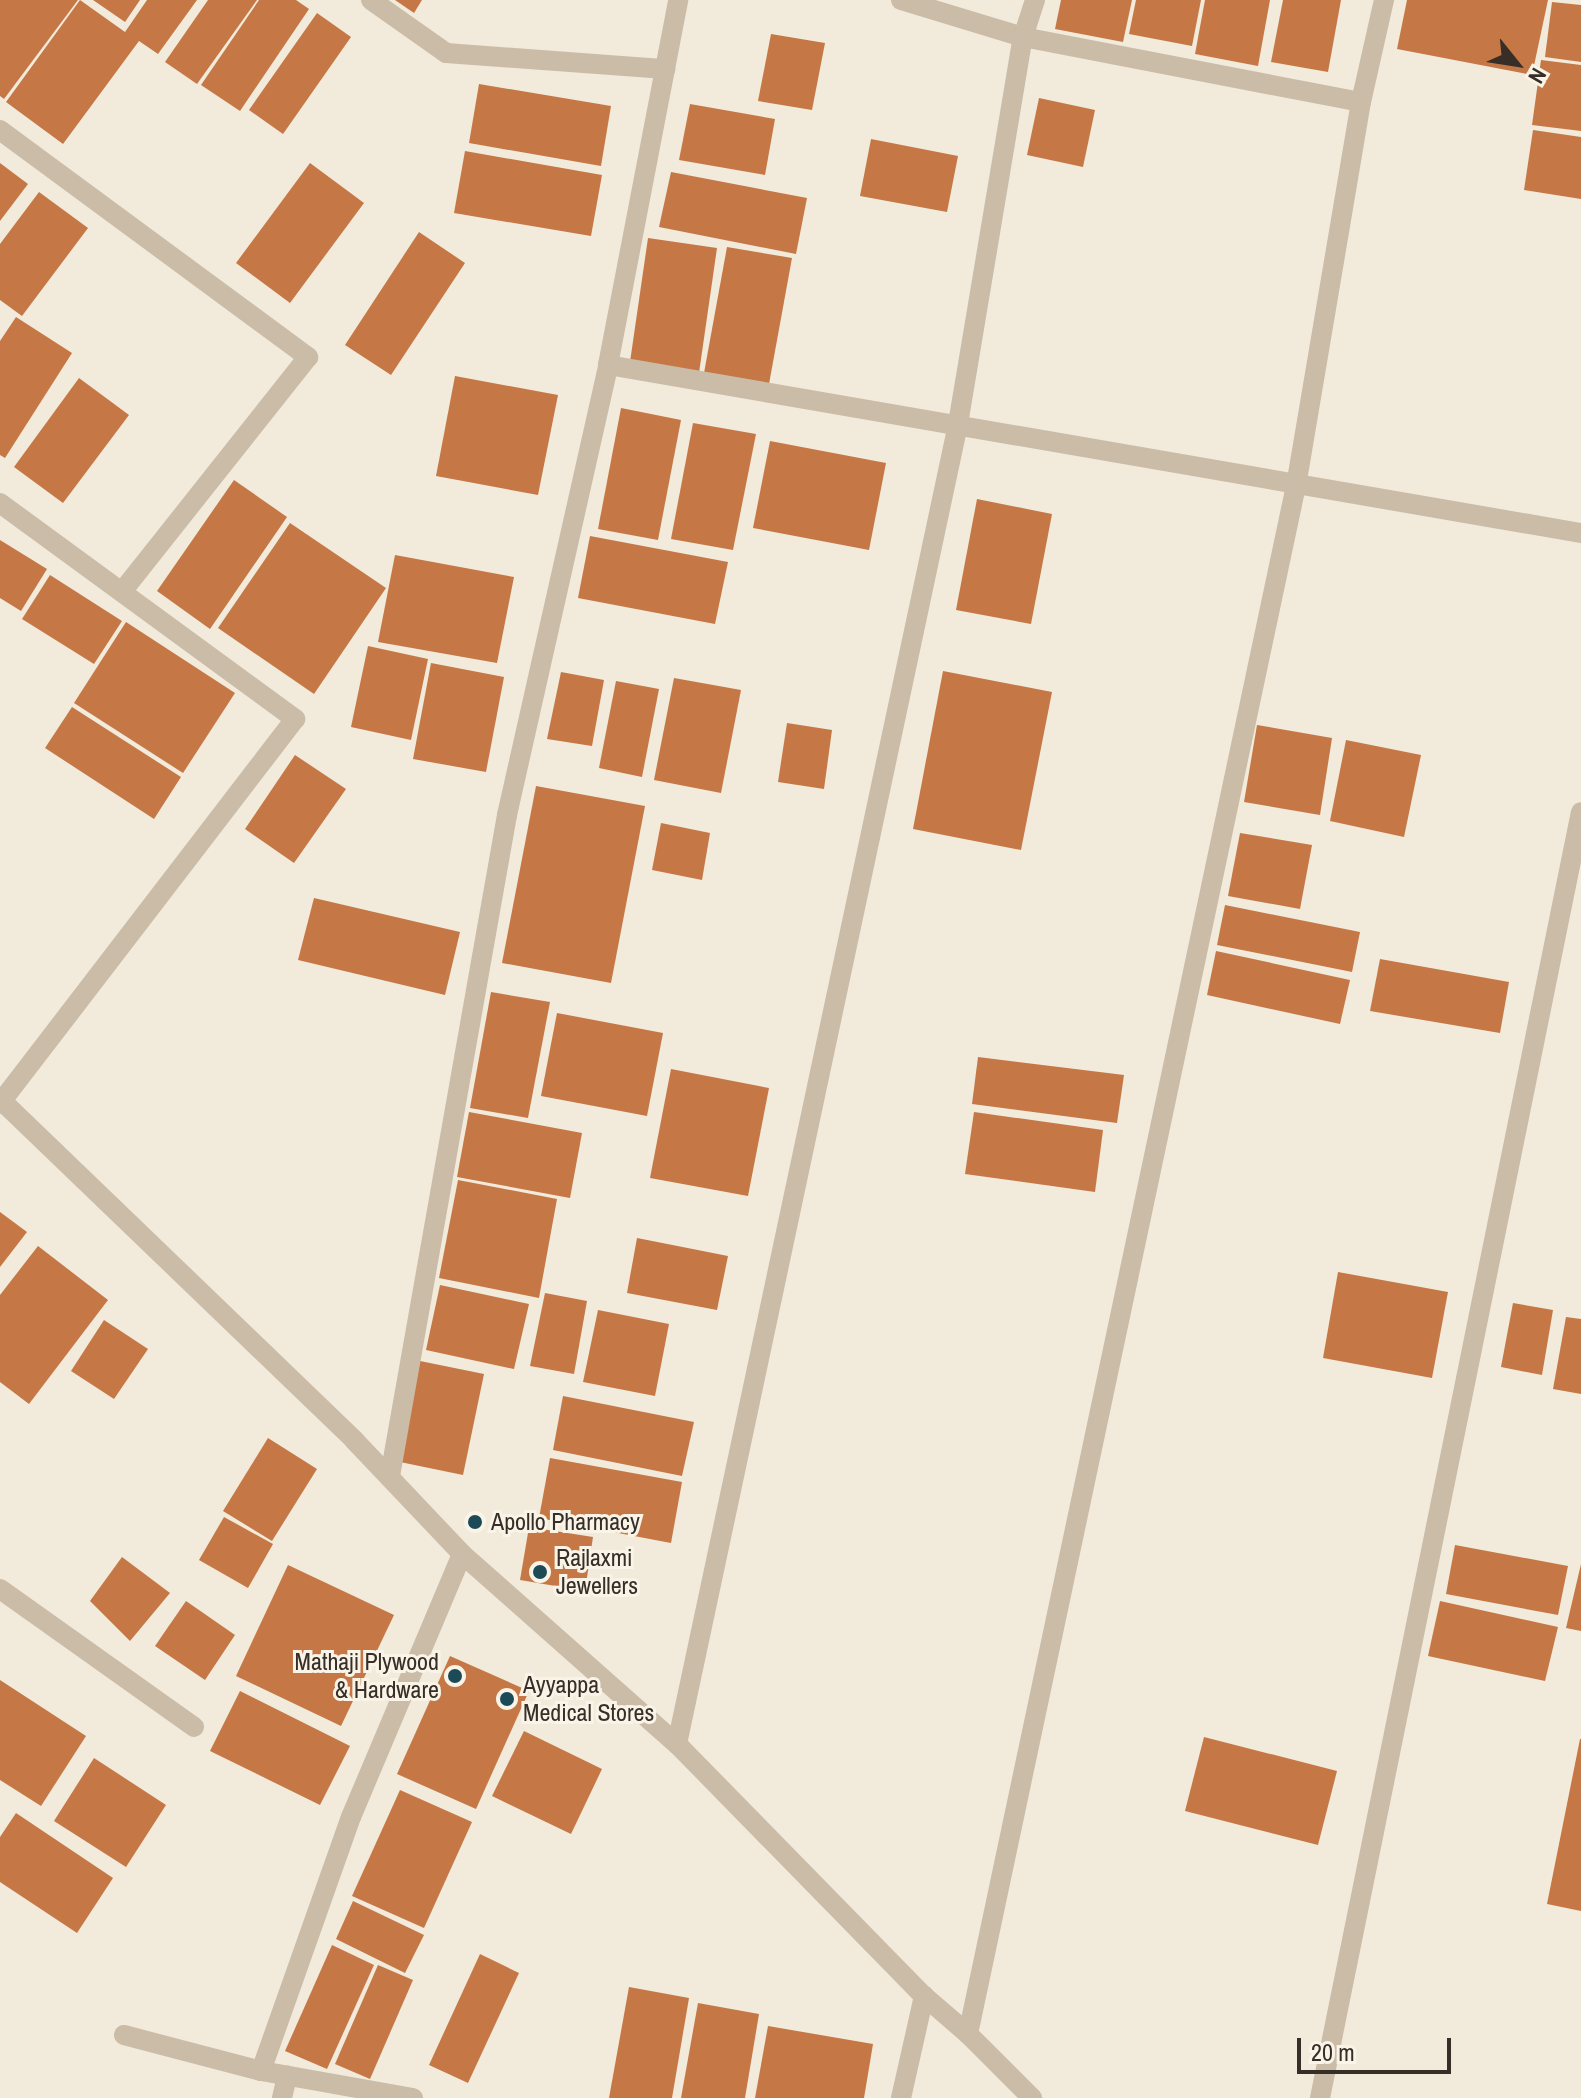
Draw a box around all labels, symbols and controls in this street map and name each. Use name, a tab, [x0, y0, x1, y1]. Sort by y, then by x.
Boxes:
north arrow	[1477, 24, 1557, 104]
text: N	[1522, 63, 1554, 89]
place label: Apollo Pharmacy	[491, 1508, 640, 1536]
marker: Apollo Pharmacy	[466, 1513, 484, 1531]
place label: Rajlaxmi Jewellers	[556, 1544, 638, 1600]
marker: Rajlaxmi Jewellers	[531, 1563, 549, 1581]
place label: Mathaji Plywood & Hardware	[295, 1648, 439, 1704]
marker: Mathaji Plywood & Hardware	[446, 1667, 464, 1685]
place label: Ayyappa Medical Stores	[523, 1671, 654, 1727]
marker: Ayyappa Medical Stores	[498, 1690, 516, 1708]
scale bar	[1301, 2022, 1455, 2072]
text: 20 m	[1311, 2036, 1355, 2068]

